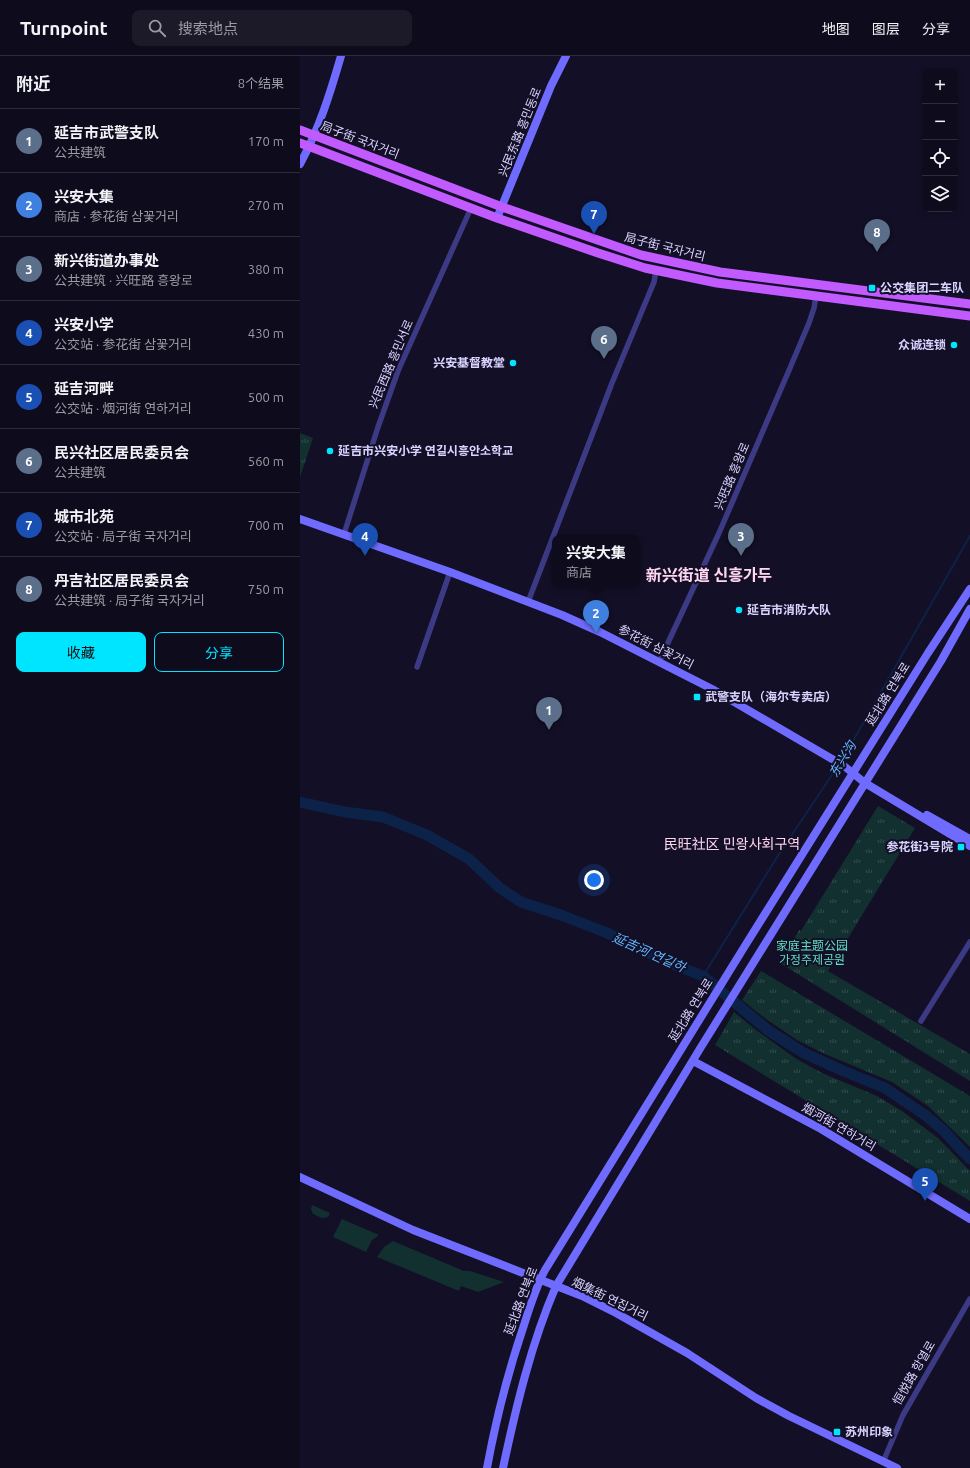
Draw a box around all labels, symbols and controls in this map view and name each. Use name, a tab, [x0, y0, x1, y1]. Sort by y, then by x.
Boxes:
search box	[132, 10, 412, 46]
text: Turnpoint	[20, 17, 108, 39]
icon: search	[146, 17, 168, 39]
text: 搜索地点	[178, 20, 238, 37]
text: 地图	[822, 21, 850, 37]
text: 图层	[872, 21, 900, 37]
text: 分享	[922, 21, 950, 37]
map controls	[922, 68, 958, 212]
button: +	[922, 68, 958, 104]
text: 附近	[16, 74, 50, 93]
text: 8个结果	[238, 76, 284, 90]
street label: 兴民东路 흥민동로	[496, 85, 543, 178]
button: −	[922, 104, 958, 140]
street label: 局子街 국자거리	[319, 119, 401, 160]
text: 延吉市武警支队	[54, 124, 159, 141]
text: 1	[25, 134, 33, 148]
text: 170 m	[248, 134, 284, 148]
button: locate	[922, 140, 958, 176]
text: 公共建筑	[54, 145, 106, 159]
button: layers	[922, 176, 958, 212]
text: 兴安大集	[54, 188, 114, 205]
text: 2	[25, 198, 33, 212]
text: 270 m	[248, 198, 284, 212]
pin: 7	[581, 201, 607, 234]
text: 商店 · 参花街 삼꽃거리	[54, 209, 179, 223]
pin: 8	[864, 219, 890, 252]
street label: 局子街 국자거리	[623, 230, 707, 263]
text: 新兴街道办事处	[54, 252, 159, 269]
text: 3	[25, 262, 33, 276]
text: 380 m	[248, 262, 284, 276]
text: 公共建筑 · 兴旺路 흥왕로	[54, 273, 193, 287]
place label: 公交集团二车队	[880, 281, 964, 294]
marker: 公交集团二车队	[867, 283, 877, 293]
text: 兴安小学	[54, 316, 114, 333]
street label: 兴民西路 흥민서로	[366, 318, 415, 410]
text: 4	[25, 326, 33, 340]
text: 430 m	[248, 326, 284, 340]
pin: 6	[591, 326, 617, 359]
text: 公交站 · 参花街 삼꽃거리	[54, 337, 192, 351]
place label: 众诚连锁	[898, 338, 946, 351]
marker: 众诚连锁	[949, 340, 959, 350]
place label: 兴安基督教堂	[433, 356, 505, 369]
marker: 兴安基督教堂	[508, 358, 518, 368]
text: 延吉河畔	[54, 380, 114, 397]
text: 5	[25, 390, 33, 404]
text: 500 m	[248, 390, 284, 404]
text: 公交站 · 烟河街 연하거리	[54, 401, 192, 415]
street label: 兴旺路 흥왕로	[712, 440, 752, 511]
text: 民兴社区居民委员会	[54, 444, 189, 461]
place label: 延吉市兴安小学 연길시흥안소학교	[338, 444, 513, 457]
marker: 延吉市兴安小学 연길시흥안소학교	[325, 446, 335, 456]
text: 6	[25, 454, 33, 468]
text: 560 m	[248, 454, 284, 468]
text: 公共建筑	[54, 465, 106, 479]
text: 城市北苑	[54, 508, 114, 525]
text: 7	[25, 518, 33, 532]
text: 700 m	[248, 518, 284, 532]
pin: 4	[352, 523, 378, 556]
pin: 3	[728, 523, 754, 556]
text: 公交站 · 局子街 국자거리	[54, 529, 192, 543]
popup	[552, 535, 640, 587]
text: 兴安大集	[566, 544, 626, 561]
text: 商店	[566, 565, 592, 579]
district label: 新兴街道 신흥가두	[646, 566, 772, 584]
text: 丹吉社区居民委员会	[54, 572, 189, 589]
text: 8	[25, 582, 33, 596]
text: 750 m	[248, 582, 284, 596]
text: 公共建筑 · 局子街 국자거리	[54, 593, 205, 607]
pin: 2	[583, 600, 609, 633]
place label: 延吉市消防大队	[747, 603, 831, 616]
marker: 延吉市消防大队	[734, 605, 744, 615]
street label: 参花街 삼꽃거리	[616, 622, 696, 671]
button: 收藏	[16, 632, 146, 672]
button: 分享	[154, 632, 284, 672]
street label: 延北路 연북로	[863, 660, 912, 728]
place label: 武警支队（海尔专卖店）	[705, 690, 837, 703]
marker: 武警支队（海尔专卖店）	[692, 692, 702, 702]
pin: 1	[536, 697, 562, 730]
water label: 东兴沟	[826, 737, 859, 779]
district label: 民旺社区 민왕사회구역	[664, 836, 800, 852]
place label: 参花街3号院	[886, 840, 953, 853]
marker: 参花街3号院	[956, 842, 966, 852]
your location	[584, 870, 604, 890]
water label: 延吉河 연길하	[611, 930, 689, 975]
park label: 家庭主题公园 가정주제공원	[776, 939, 848, 966]
street label: 延北路 연북로	[666, 976, 715, 1044]
street label: 烟河街 연하거리	[800, 1100, 878, 1153]
pin: 5	[912, 1168, 938, 1201]
street label: 延北路 연북로	[502, 1265, 539, 1337]
street label: 烟集街 연집거리	[570, 1275, 650, 1323]
street label: 恒悦路 항열로	[890, 1338, 937, 1407]
place label: 苏州印象	[845, 1425, 893, 1438]
marker: 苏州印象	[832, 1427, 842, 1437]

